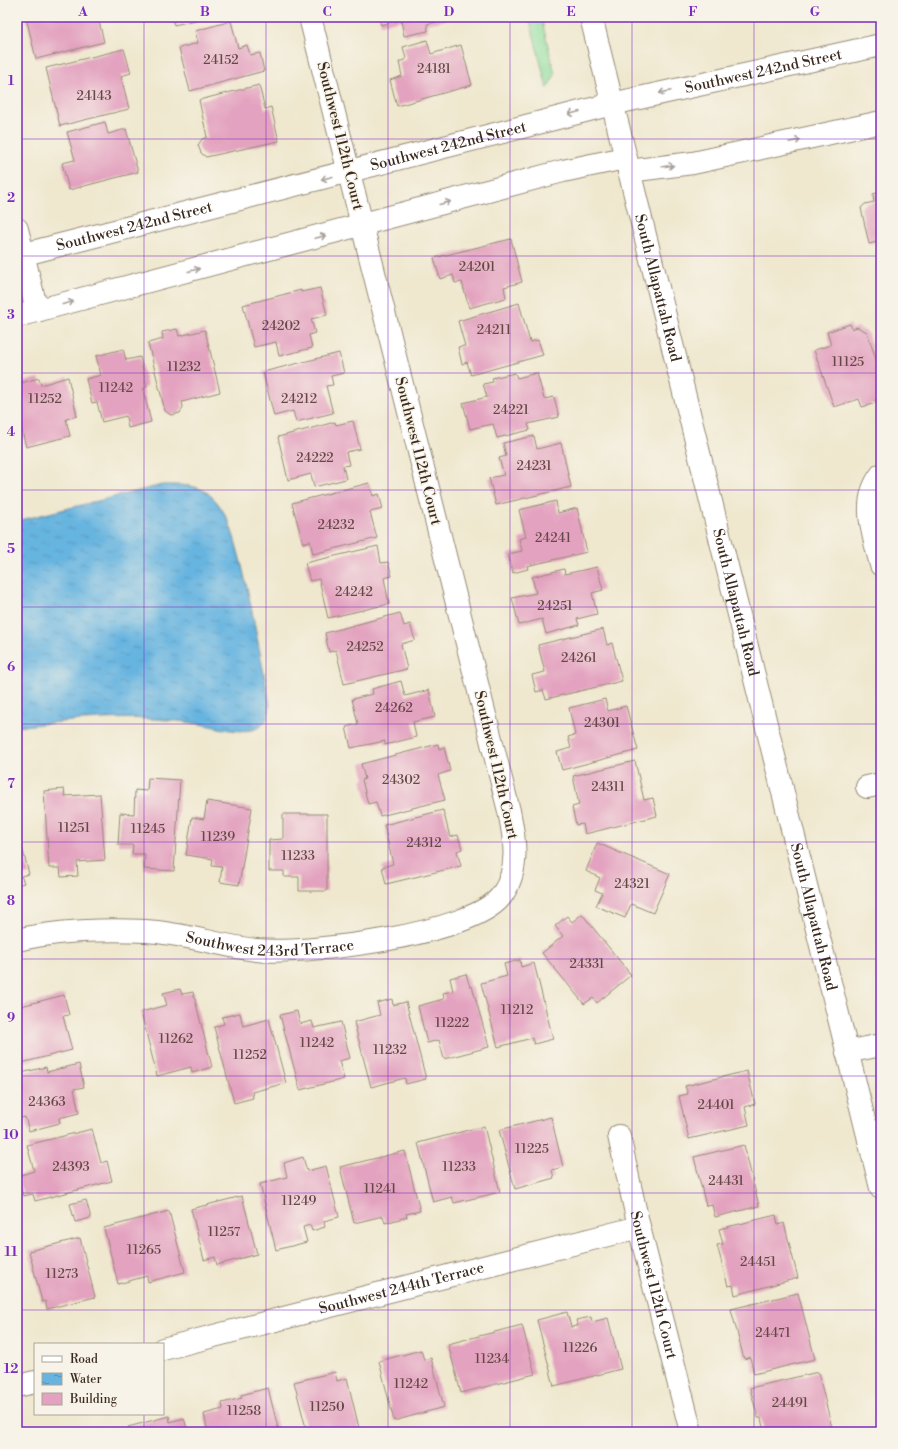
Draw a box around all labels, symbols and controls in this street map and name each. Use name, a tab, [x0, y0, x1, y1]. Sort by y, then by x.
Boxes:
text: A	[77, 4, 88, 20]
text: B	[200, 4, 210, 20]
text: C	[322, 4, 332, 20]
text: D	[444, 4, 454, 20]
text: E	[566, 4, 576, 20]
text: F	[688, 4, 698, 20]
text: G	[810, 4, 821, 20]
street label: Southwest 242nd Street	[683, 44, 844, 97]
house number: 24152	[203, 52, 239, 68]
street label: Southwest 112th Court	[312, 60, 368, 213]
house number: 24181	[417, 61, 451, 77]
text: 1	[8, 73, 15, 89]
house number: 24143	[76, 88, 112, 104]
one-way arrow	[659, 89, 672, 97]
one-way arrow	[568, 110, 581, 118]
street label: Southwest 242nd Street	[368, 117, 529, 175]
one-way arrow	[788, 136, 801, 144]
one-way arrow	[661, 162, 674, 170]
one-way arrow	[320, 175, 333, 182]
text: 2	[7, 190, 15, 206]
street label: Southwest 242nd Street	[54, 197, 215, 255]
one-way arrow	[439, 199, 452, 206]
street label: South Allapattah Road	[631, 212, 686, 364]
one-way arrow	[313, 232, 326, 240]
house number: 24201	[459, 259, 496, 275]
one-way arrow	[187, 265, 200, 273]
one-way arrow	[62, 298, 75, 306]
text: 3	[7, 307, 15, 323]
house number: 24202	[262, 318, 300, 334]
house number: 24211	[477, 322, 512, 338]
house number: 11125	[832, 354, 864, 370]
house number: 11232	[167, 359, 201, 375]
street label: Southwest 112th Court	[390, 375, 446, 528]
house number: 11242	[99, 380, 133, 396]
house number: 11252	[28, 391, 62, 407]
house number: 24212	[281, 391, 317, 407]
house number: 24221	[493, 402, 529, 418]
text: 4	[7, 424, 16, 440]
house number: 24222	[296, 450, 334, 466]
house number: 24231	[516, 458, 552, 474]
house number: 24232	[317, 517, 355, 533]
street label: South Allapattah Road	[709, 526, 764, 679]
house number: 24241	[535, 530, 571, 546]
text: 5	[7, 541, 15, 557]
house number: 24242	[335, 584, 373, 600]
house number: 24251	[537, 598, 573, 614]
house number: 24252	[346, 639, 384, 655]
house number: 24261	[561, 650, 597, 666]
text: 6	[7, 659, 15, 675]
street label: Southwest 112th Court	[470, 689, 523, 842]
house number: 24262	[375, 700, 413, 716]
house number: 24301	[584, 715, 621, 731]
house number: 24302	[382, 772, 420, 788]
text: 7	[7, 776, 15, 792]
house number: 24311	[591, 779, 625, 795]
house number: 11251	[58, 820, 90, 836]
house number: 11245	[131, 821, 165, 837]
house number: 11239	[201, 829, 235, 845]
house number: 24312	[406, 835, 442, 851]
street label: South Allapattah Road	[786, 841, 841, 993]
house number: 11233	[281, 848, 315, 864]
house number: 24321	[614, 876, 650, 892]
text: 8	[7, 893, 15, 909]
street label: Southwest 243rd Terrace	[184, 927, 355, 960]
house number: 24331	[570, 956, 605, 972]
house number: 11212	[501, 1002, 533, 1018]
text: 9	[7, 1010, 15, 1026]
house number: 11222	[435, 1015, 469, 1031]
house number: 11262	[159, 1031, 193, 1047]
house number: 11242	[300, 1035, 334, 1051]
house number: 11232	[373, 1042, 407, 1058]
house number: 11252	[233, 1047, 267, 1063]
house number: 24363	[28, 1094, 66, 1110]
house number: 24401	[697, 1097, 735, 1113]
text: 10	[3, 1127, 19, 1143]
house number: 11225	[515, 1141, 549, 1157]
house number: 24393	[52, 1159, 90, 1175]
house number: 11233	[442, 1159, 476, 1175]
house number: 24431	[708, 1173, 744, 1189]
house number: 11241	[364, 1181, 397, 1197]
house number: 11249	[281, 1193, 317, 1209]
street label: Southwest 112th Court	[626, 1209, 682, 1362]
house number: 11257	[208, 1224, 241, 1240]
house number: 11265	[127, 1242, 161, 1258]
text: 11	[5, 1244, 18, 1260]
house number: 24451	[740, 1254, 776, 1270]
street label: Southwest 244th Terrace	[317, 1258, 486, 1318]
house number: 11273	[46, 1266, 78, 1282]
house number: 24471	[755, 1325, 791, 1341]
house number: 11226	[563, 1340, 597, 1356]
legend	[34, 1343, 164, 1415]
house number: 11234	[475, 1351, 509, 1367]
text: Road	[70, 1352, 98, 1367]
text: 12	[4, 1361, 18, 1377]
text: Water	[69, 1372, 102, 1387]
house number: 11242	[394, 1376, 428, 1392]
text: Building	[69, 1392, 118, 1407]
house number: 24491	[772, 1395, 809, 1411]
house number: 11250	[309, 1399, 345, 1415]
house number: 11258	[227, 1403, 261, 1419]

